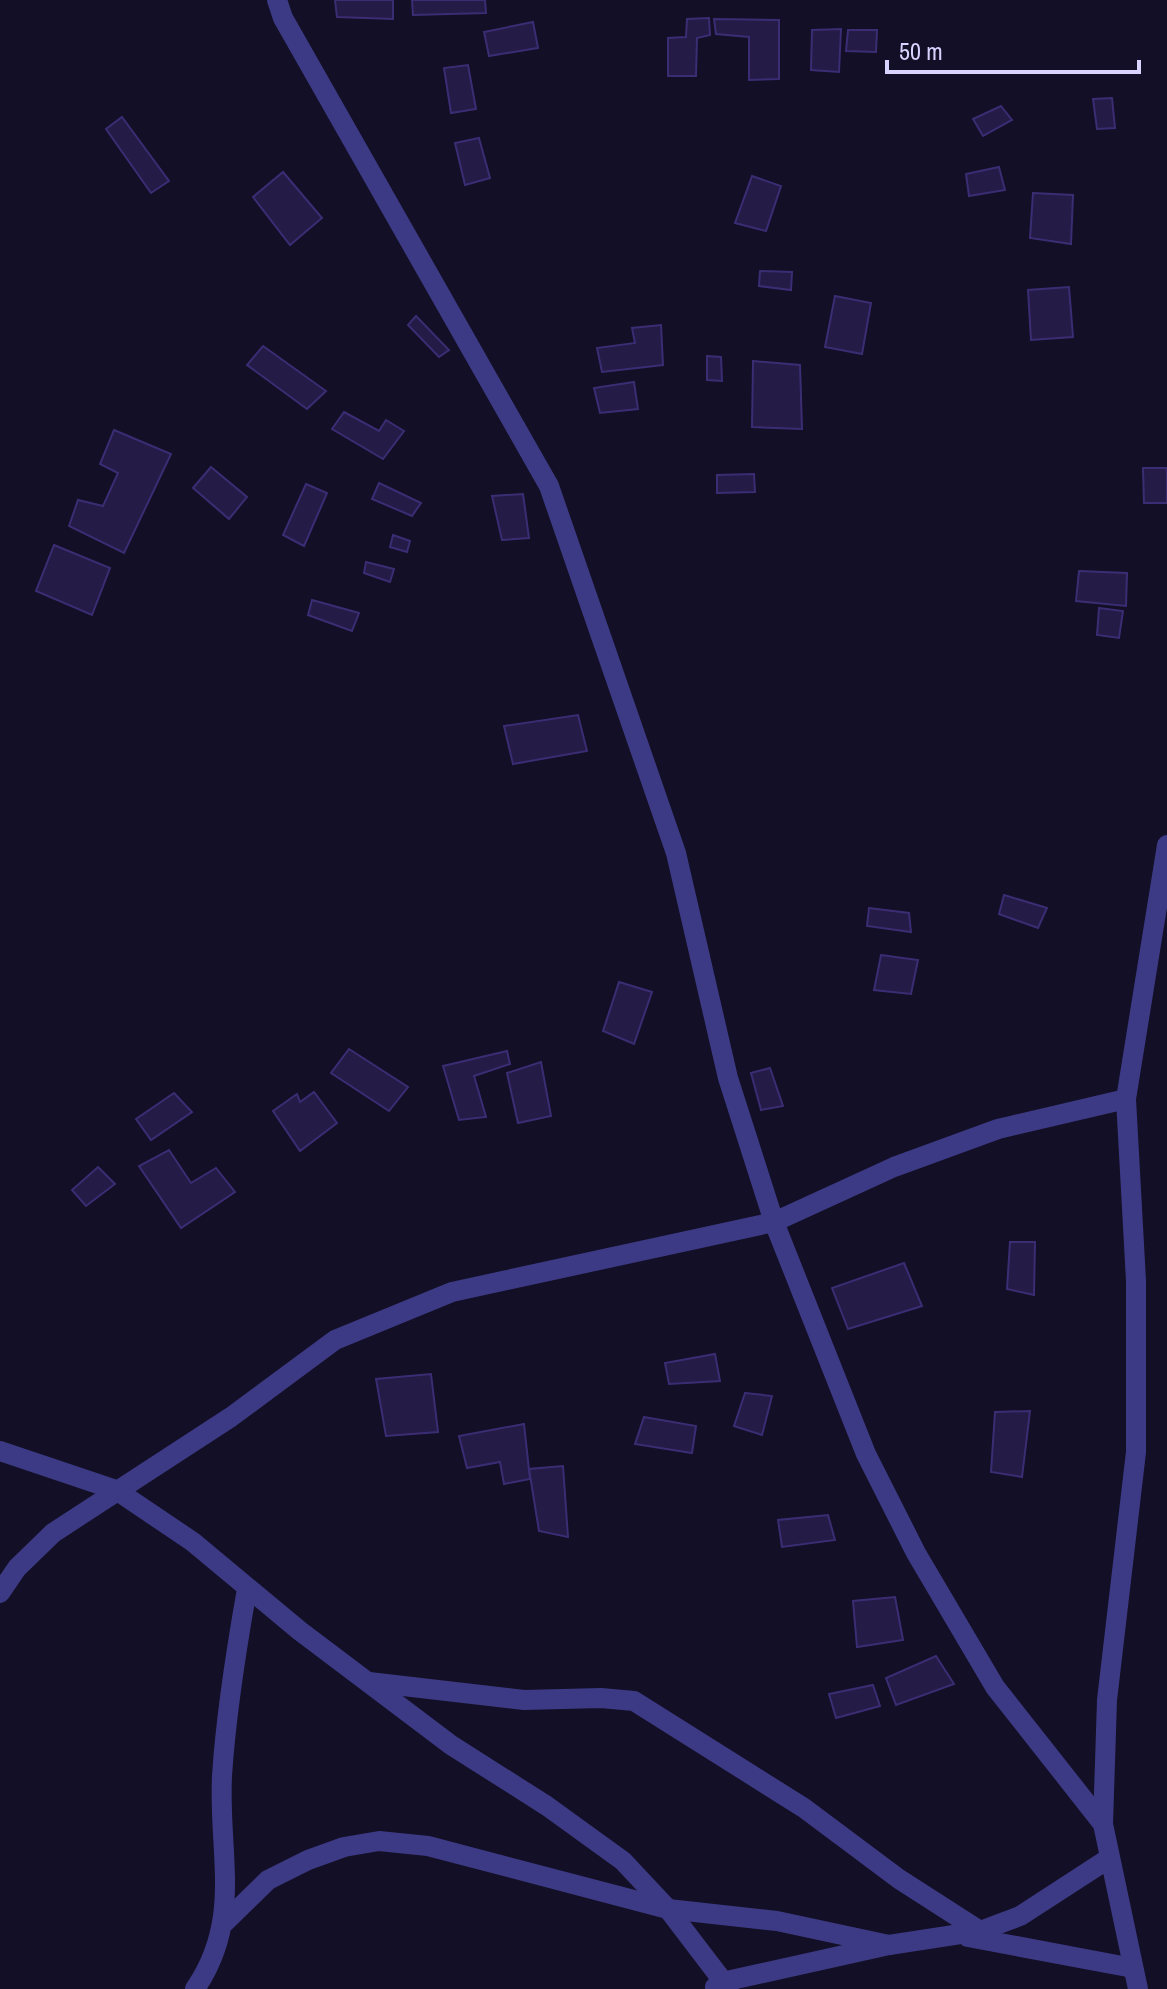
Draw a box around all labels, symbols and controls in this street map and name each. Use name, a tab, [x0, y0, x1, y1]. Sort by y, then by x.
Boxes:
scale bar	[887, 24, 1139, 74]
text: 50 m	[899, 35, 943, 67]

